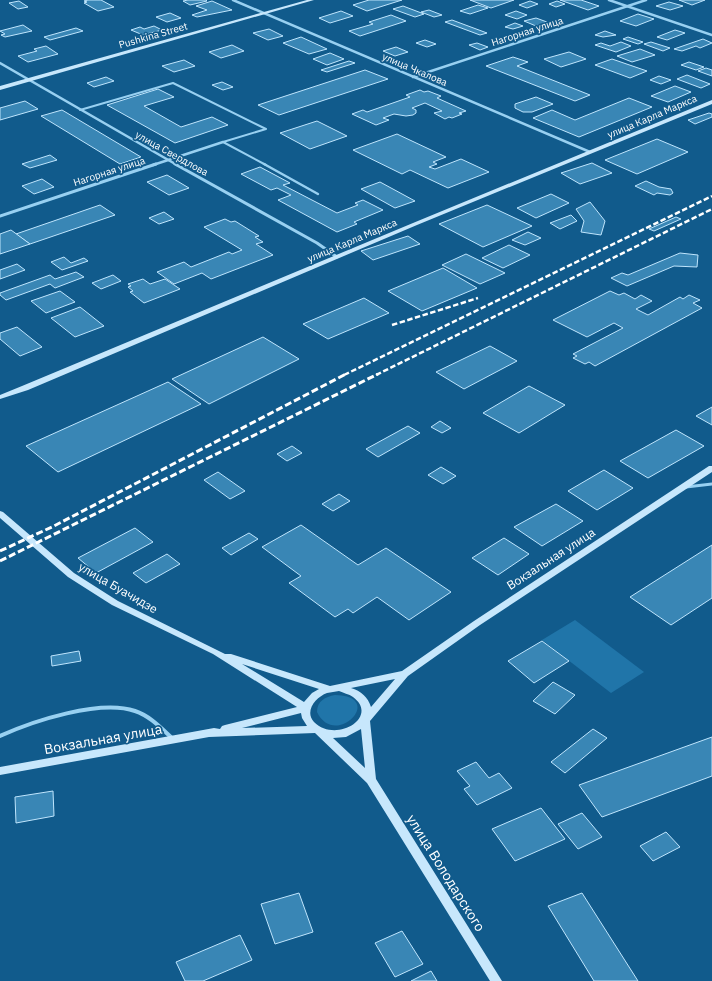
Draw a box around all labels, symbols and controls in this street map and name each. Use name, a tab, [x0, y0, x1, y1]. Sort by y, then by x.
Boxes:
street label: Нагорная улица	[490, 14, 565, 49]
street label: Pushkina Street	[117, 19, 189, 51]
street label: улица Чкалова	[380, 50, 450, 89]
street label: улица Карла Маркса	[605, 91, 700, 141]
street label: улица Свердлова	[133, 128, 211, 179]
street label: Нагорная улица	[72, 154, 147, 189]
street label: улица Карла Маркса	[305, 215, 400, 265]
street label: Вокзальная улица	[504, 524, 598, 593]
street label: улица Буачидзе	[76, 559, 161, 617]
street label: Вокзальная улица	[43, 720, 164, 758]
street label: улица Володарского	[403, 811, 489, 935]

